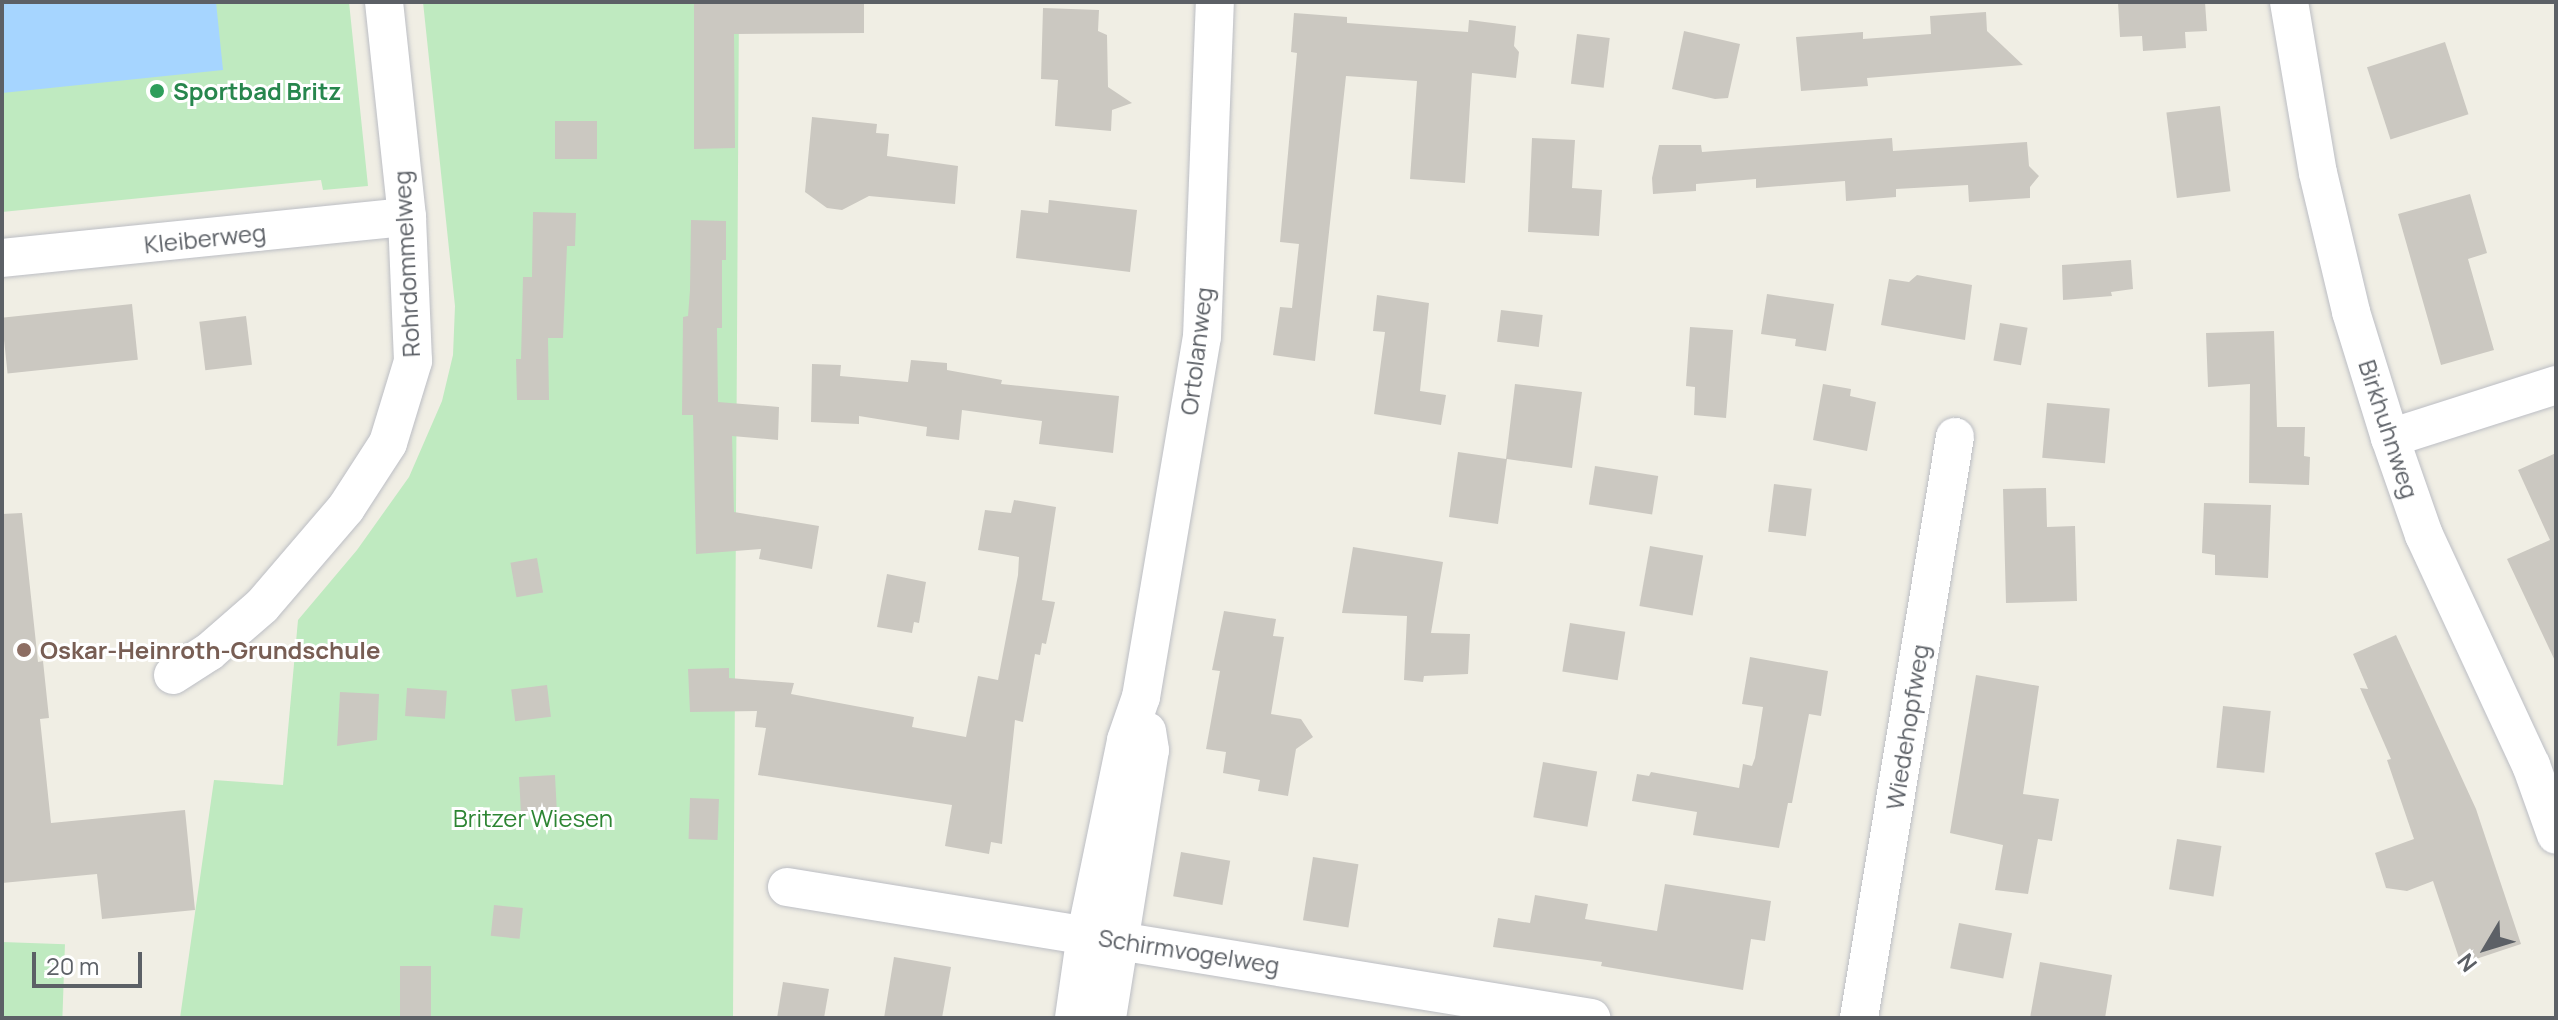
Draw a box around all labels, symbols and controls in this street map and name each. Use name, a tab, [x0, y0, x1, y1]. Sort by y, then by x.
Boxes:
place label: Sportbad Britz	[173, 77, 341, 105]
marker: Sportbad Britz	[148, 82, 166, 100]
street label: Rohrdommelweg	[387, 170, 425, 358]
street label: Kleiberweg	[143, 217, 267, 259]
street label: Ortolanweg	[1174, 285, 1218, 417]
street label: Birkhuhnweg	[2353, 356, 2425, 502]
place label: Oskar-Heinroth-Grundschule	[40, 636, 380, 664]
marker: Oskar-Heinroth-Grundschule	[15, 641, 33, 659]
street label: Wiedehopfweg	[1880, 642, 1934, 812]
park label: Britzer Wiesen	[453, 804, 613, 832]
north arrow	[2446, 908, 2526, 988]
street label: Schirmvogelweg	[1096, 922, 1282, 980]
scale bar	[36, 936, 146, 986]
text: N	[2450, 947, 2484, 978]
text: 20 m	[46, 949, 99, 982]

